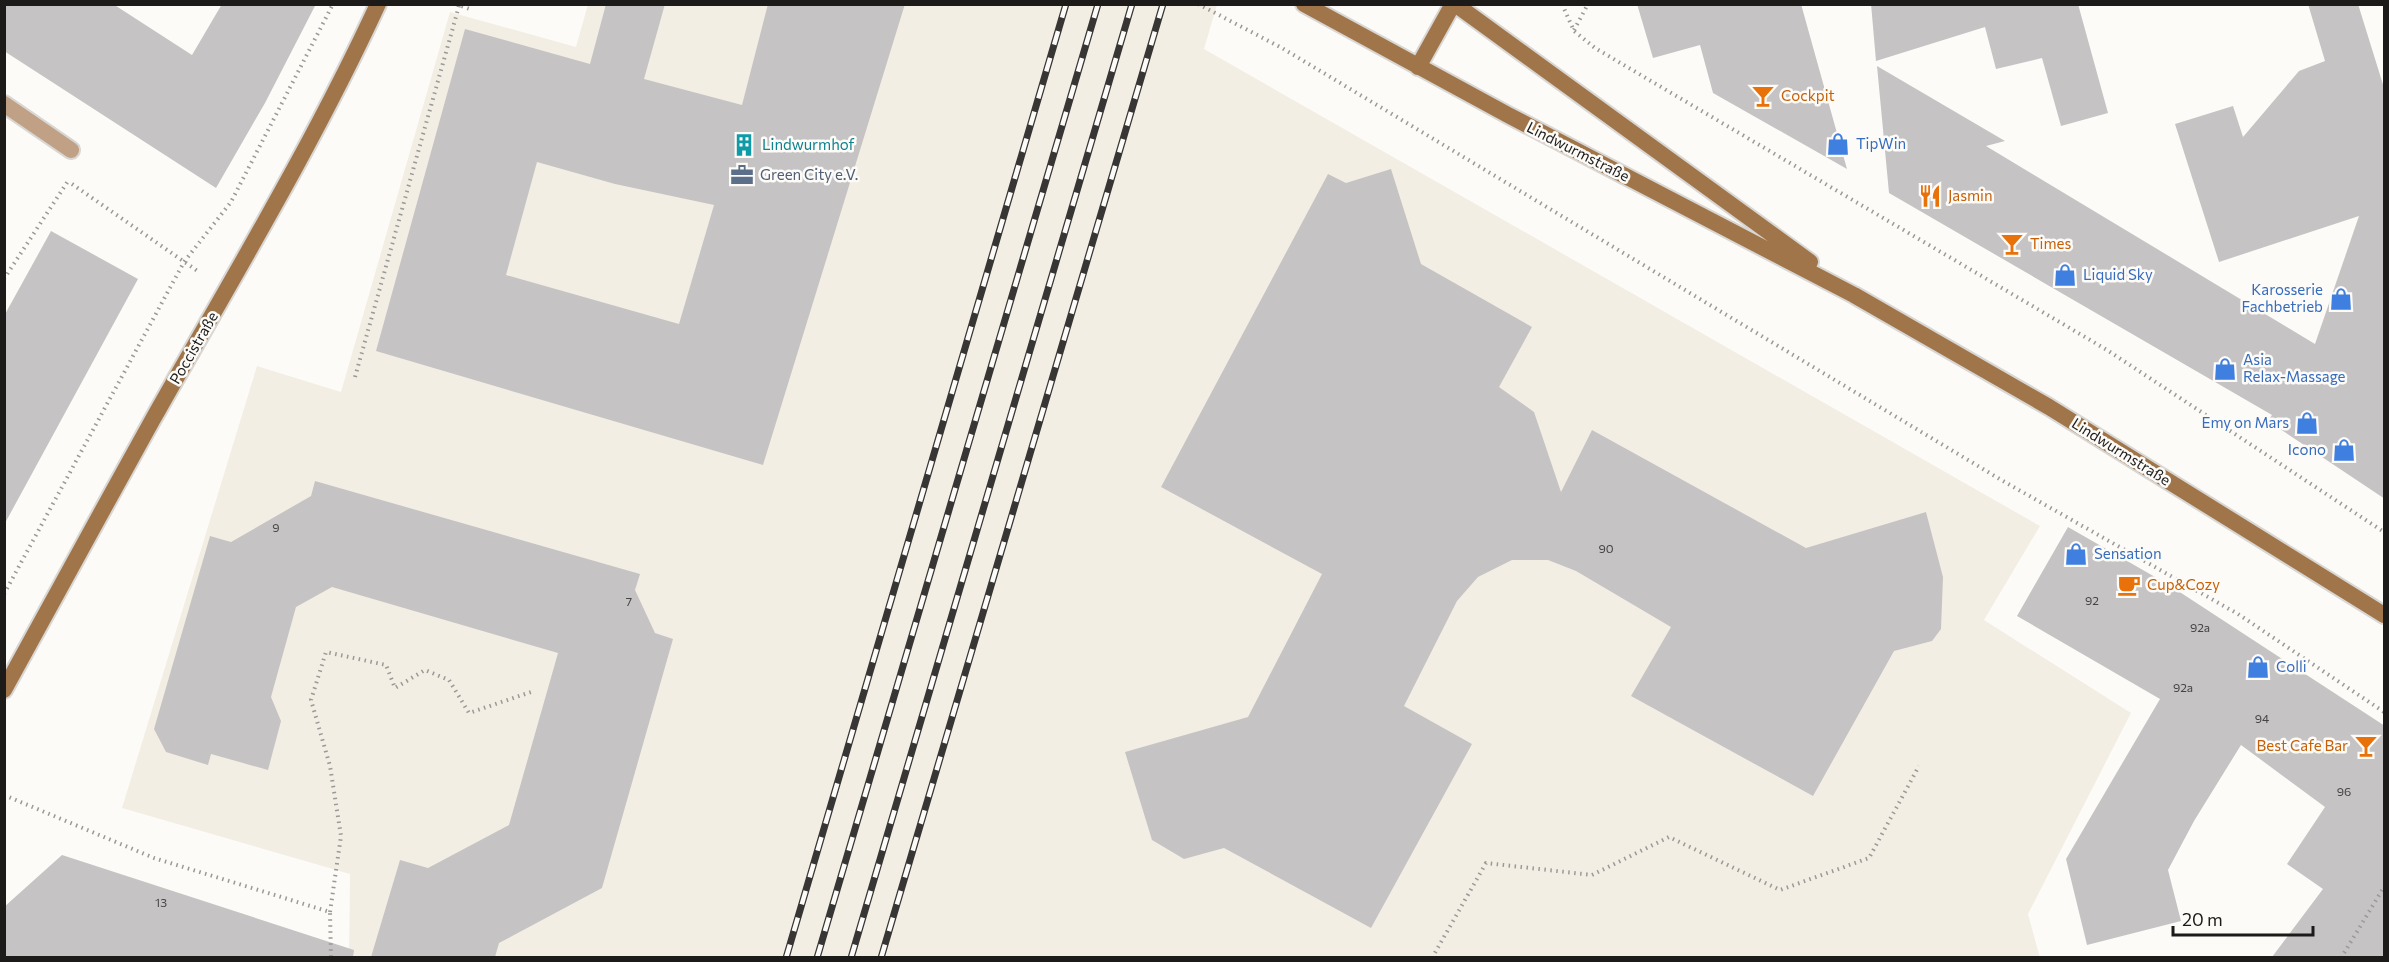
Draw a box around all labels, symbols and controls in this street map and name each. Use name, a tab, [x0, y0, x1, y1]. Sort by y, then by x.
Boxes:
bar icon: Cockpit	[1750, 83, 1776, 109]
place label: Cockpit	[1781, 86, 1835, 104]
street label: Lindwurmstraße	[1524, 117, 1633, 185]
shop icon: TipWin	[1825, 131, 1851, 157]
building icon: Lindwurmhof	[731, 132, 757, 158]
place label: TipWin	[1856, 134, 1906, 152]
place label: Lindwurmhof	[762, 135, 855, 153]
office icon: Green City e.V.	[729, 162, 755, 188]
place label: Green City e.V.	[760, 165, 858, 183]
restaurant icon: Jasmin	[1917, 183, 1943, 209]
place label: Jasmin	[1948, 186, 1993, 204]
bar icon: Times	[1999, 231, 2025, 257]
place label: Times	[2030, 234, 2071, 252]
shop icon: Liquid Sky	[2052, 262, 2078, 288]
place label: Liquid Sky	[2083, 265, 2153, 283]
place label: Karosserie Fachbetrieb	[2241, 280, 2323, 315]
shop icon: Karosserie Fachbetrieb	[2328, 286, 2354, 312]
street label: Poccistraße	[165, 308, 221, 387]
place label: Asia Relax-Massage	[2243, 350, 2346, 385]
shop icon: Asia Relax-Massage	[2212, 356, 2238, 382]
shop icon: Emy on Mars	[2294, 410, 2320, 436]
place label: Emy on Mars	[2202, 413, 2289, 431]
street label: Lindwurmstraße	[2069, 414, 2174, 489]
shop icon: Icono	[2331, 437, 2357, 463]
place label: Icono	[2288, 440, 2326, 458]
house number: 9	[272, 520, 280, 534]
house number: 90	[1598, 541, 1614, 555]
shop icon: Sensation	[2063, 541, 2089, 567]
place label: Sensation	[2094, 544, 2162, 562]
cafe icon: Cup&Cozy	[2116, 572, 2142, 598]
place label: Cup&Cozy	[2147, 575, 2220, 593]
house number: 92	[2085, 593, 2099, 607]
house number: 7	[626, 594, 632, 608]
house number: 92a	[2190, 620, 2210, 634]
shop icon: Colli	[2245, 654, 2271, 680]
place label: Colli	[2276, 657, 2307, 675]
house number: 92a	[2173, 680, 2193, 694]
house number: 94	[2255, 711, 2269, 725]
bar icon: Best Cafe Bar	[2353, 733, 2379, 759]
place label: Best Cafe Bar	[2257, 736, 2348, 754]
house number: 96	[2337, 784, 2351, 798]
house number: 13	[155, 895, 167, 909]
scale bar	[2173, 899, 2312, 937]
text: 20 m	[2182, 908, 2223, 930]

